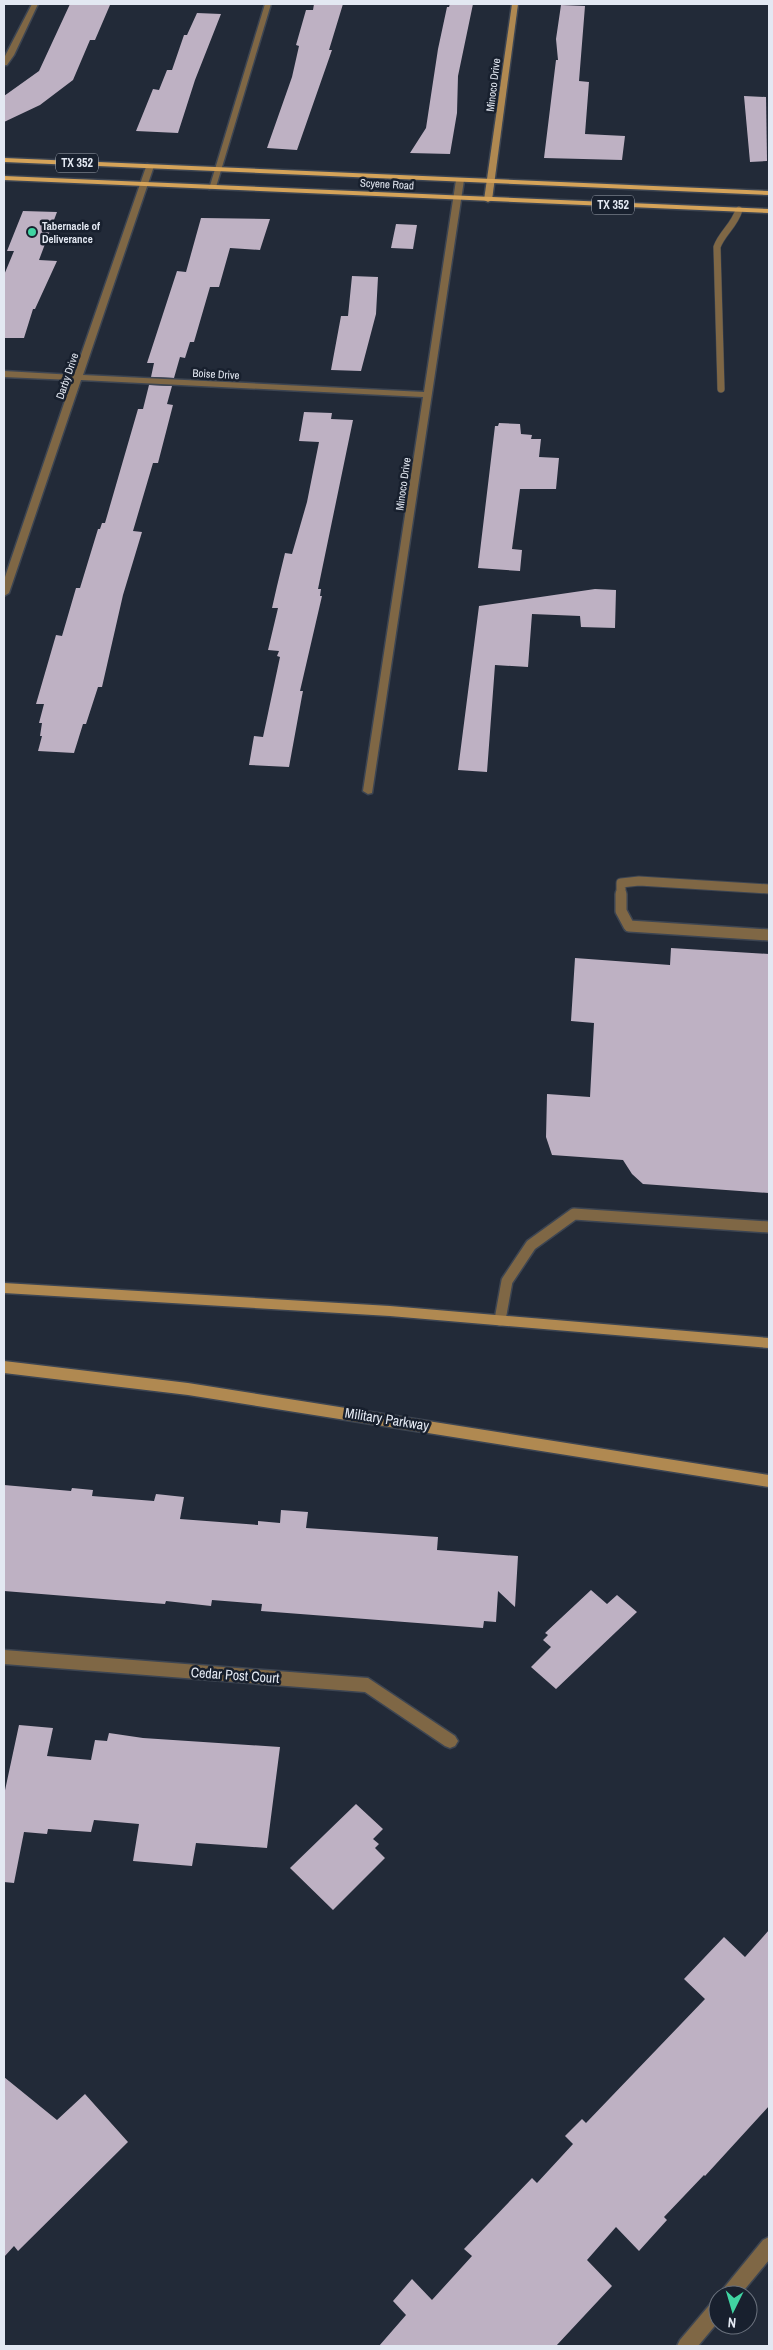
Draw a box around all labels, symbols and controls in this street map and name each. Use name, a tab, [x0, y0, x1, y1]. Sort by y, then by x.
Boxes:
street label: Minoco Drive	[483, 58, 503, 112]
road number: TX 352	[56, 154, 98, 172]
street label: Scyene Road	[360, 176, 414, 192]
road number: TX 352	[592, 196, 634, 214]
place label: Tabernacle of Deliverance	[42, 219, 100, 246]
marker: Tabernacle of Deliverance	[26, 226, 38, 238]
street label: Darby Drive	[53, 351, 81, 401]
street label: Boise Drive	[192, 366, 240, 382]
street label: Minoco Drive	[392, 456, 414, 512]
street label: Military Parkway	[344, 1403, 431, 1435]
street label: Cedar Post Court	[190, 1663, 280, 1687]
north arrow	[708, 2285, 758, 2335]
text: N	[727, 2314, 737, 2332]

